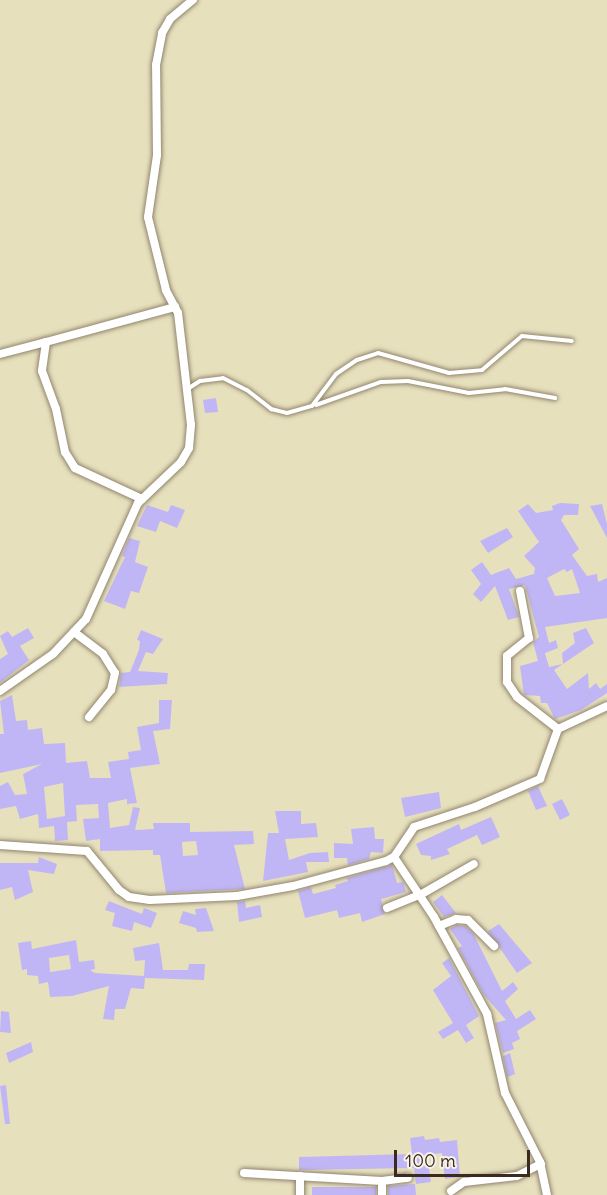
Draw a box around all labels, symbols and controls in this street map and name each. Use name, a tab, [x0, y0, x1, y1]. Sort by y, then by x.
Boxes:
scale bar	[397, 1138, 534, 1176]
text: 100 m	[405, 1149, 456, 1172]

